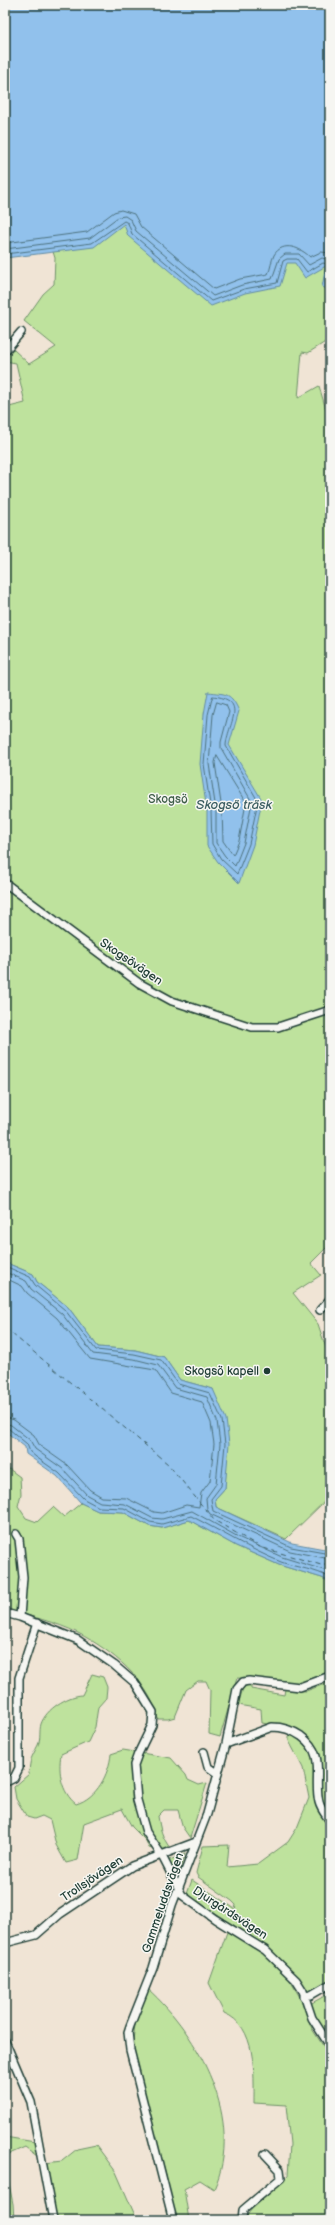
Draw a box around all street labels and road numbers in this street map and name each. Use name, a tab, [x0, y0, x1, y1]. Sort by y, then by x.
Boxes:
street label: Skogsövägen	[97, 935, 165, 989]
street label: Gammeluddsvägen	[139, 1851, 187, 1955]
street label: Trollsjövägen	[58, 1853, 126, 1905]
street label: Djurgårdsvägen	[190, 1883, 270, 1943]

